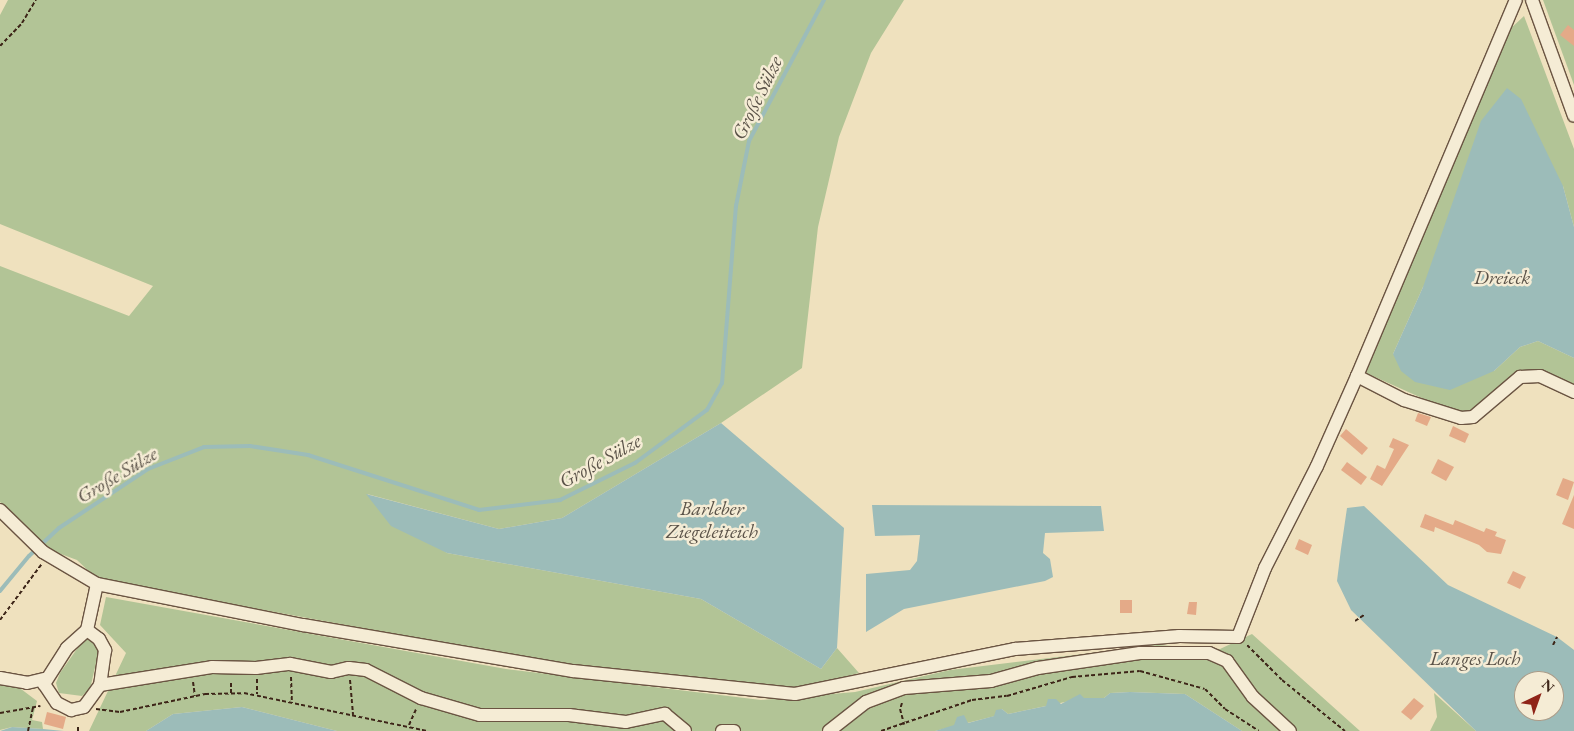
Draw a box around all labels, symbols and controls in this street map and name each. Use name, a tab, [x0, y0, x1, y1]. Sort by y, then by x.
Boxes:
water label: Große Sülze	[727, 52, 787, 144]
water label: Dreieck	[1474, 265, 1530, 289]
water label: Große Sülze	[555, 429, 645, 493]
water label: Große Sülze	[72, 442, 162, 508]
water label: Barleber Ziegeleiteich	[666, 497, 758, 544]
water label: Langes Loch	[1429, 646, 1521, 670]
north arrow	[1514, 671, 1564, 721]
text: N	[1538, 675, 1559, 696]

